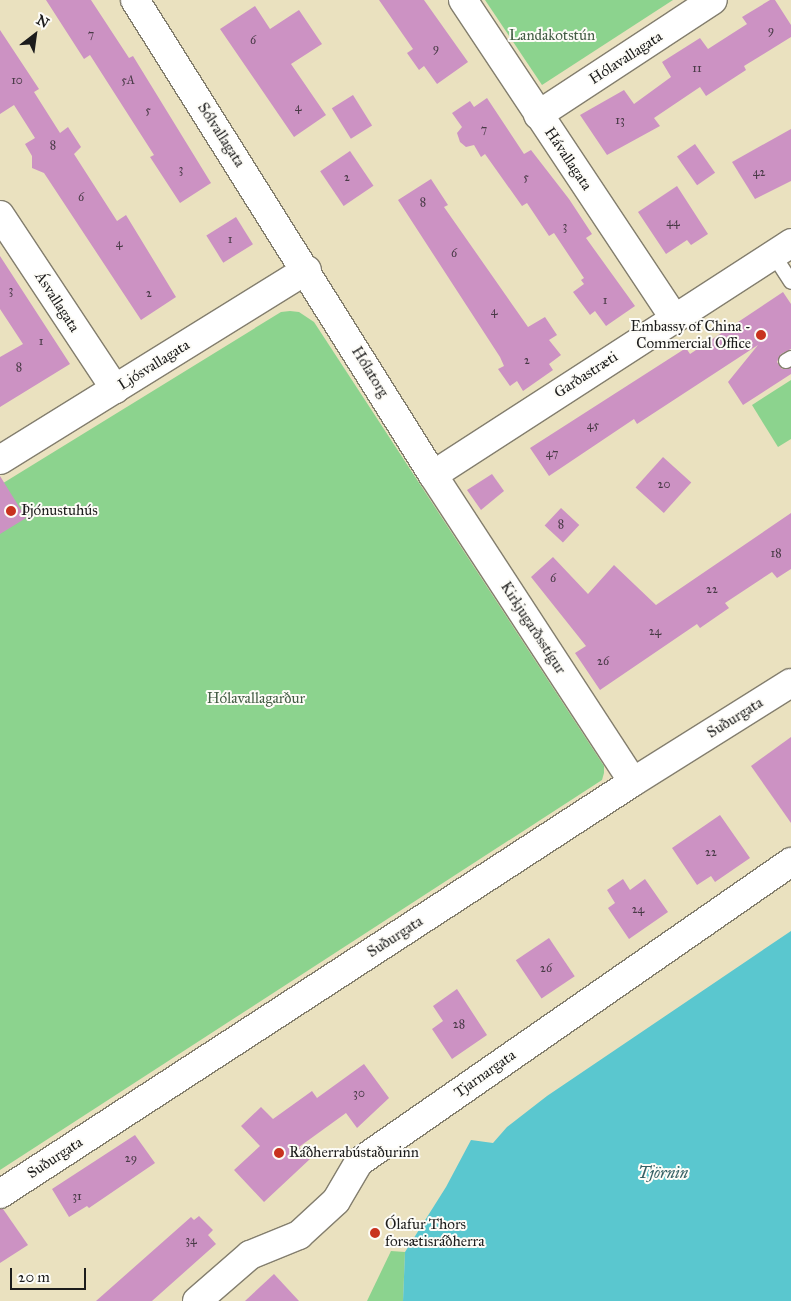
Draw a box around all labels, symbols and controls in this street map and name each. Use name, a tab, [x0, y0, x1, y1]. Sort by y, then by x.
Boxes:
north arrow	[10, 10, 60, 60]
text: N	[33, 11, 52, 32]
house number: 9	[768, 24, 774, 38]
park label: Landakotstún	[509, 27, 595, 45]
house number: 7	[88, 28, 94, 42]
street label: Hólavallagata	[586, 28, 666, 88]
house number: 6	[250, 34, 256, 48]
house number: 9	[433, 42, 439, 56]
house number: 11	[692, 62, 702, 76]
house number: 10	[11, 74, 23, 88]
house number: 5A	[121, 74, 135, 88]
street label: Sólvallagata	[194, 99, 248, 171]
house number: 4	[295, 101, 301, 115]
house number: 5	[145, 104, 151, 118]
house number: 13	[615, 114, 625, 128]
house number: 7	[481, 123, 487, 137]
street label: Hávallagata	[540, 124, 596, 194]
house number: 8	[50, 139, 56, 153]
house number: 3	[179, 163, 183, 177]
house number: 42	[753, 166, 765, 180]
house number: 2	[344, 171, 350, 185]
house number: 5	[523, 171, 529, 185]
house number: 6	[78, 191, 84, 205]
house number: 8	[420, 196, 426, 210]
house number: 44	[666, 216, 680, 230]
house number: 3	[563, 220, 567, 234]
house number: 1	[228, 233, 232, 247]
house number: 4	[116, 237, 122, 251]
house number: 6	[451, 247, 457, 261]
street label: Ásvallagata	[31, 268, 83, 336]
house number: 3	[9, 284, 13, 298]
house number: 2	[146, 287, 152, 301]
house number: 1	[603, 294, 607, 308]
house number: 4	[491, 305, 497, 319]
place label: Embassy of China - Commercial Office	[630, 317, 751, 352]
marker: Embassy of China - Commercial Office	[755, 329, 767, 341]
house number: 1	[39, 335, 43, 349]
street label: Ljósvallagata	[115, 336, 193, 394]
street label: Hólatorg	[347, 343, 393, 401]
street label: Garðastræti	[551, 348, 621, 402]
house number: 2	[524, 354, 530, 368]
house number: 8	[16, 361, 22, 375]
house number: 45	[587, 419, 599, 433]
house number: 47	[546, 447, 558, 461]
house number: 20	[658, 478, 670, 492]
place label: Þjónustuhús	[21, 502, 98, 520]
marker: Þjónustuhús	[5, 505, 17, 517]
house number: 8	[558, 518, 564, 532]
house number: 18	[770, 547, 782, 561]
house number: 6	[550, 572, 556, 586]
street label: Kirkjugarðsstígur	[497, 579, 569, 677]
house number: 22	[706, 583, 718, 597]
house number: 24	[649, 625, 661, 639]
house number: 26	[597, 655, 609, 669]
park label: Hólavallagarður	[207, 690, 305, 708]
street label: Suðurgata	[704, 694, 766, 742]
house number: 22	[705, 846, 717, 860]
house number: 24	[632, 903, 644, 917]
street label: Suðurgata	[364, 912, 426, 962]
house number: 26	[540, 962, 552, 976]
house number: 28	[453, 1018, 465, 1032]
street label: Tjarnargata	[451, 1046, 519, 1102]
house number: 30	[353, 1087, 365, 1101]
street label: Suðurgata	[24, 1133, 86, 1183]
place label: Ráðherrabústaðurinn	[289, 1144, 419, 1162]
marker: Ráðherrabústaðurinn	[273, 1147, 285, 1159]
house number: 29	[125, 1152, 137, 1166]
water label: Tjörnin	[638, 1163, 688, 1183]
house number: 31	[72, 1190, 82, 1204]
place label: Ólafur Thors forsætisráðherra	[385, 1215, 485, 1250]
marker: Ólafur Thors forsætisráðherra	[369, 1227, 381, 1239]
house number: 34	[185, 1234, 197, 1248]
scale bar	[12, 1258, 89, 1290]
text: 20 m	[18, 1268, 50, 1286]

